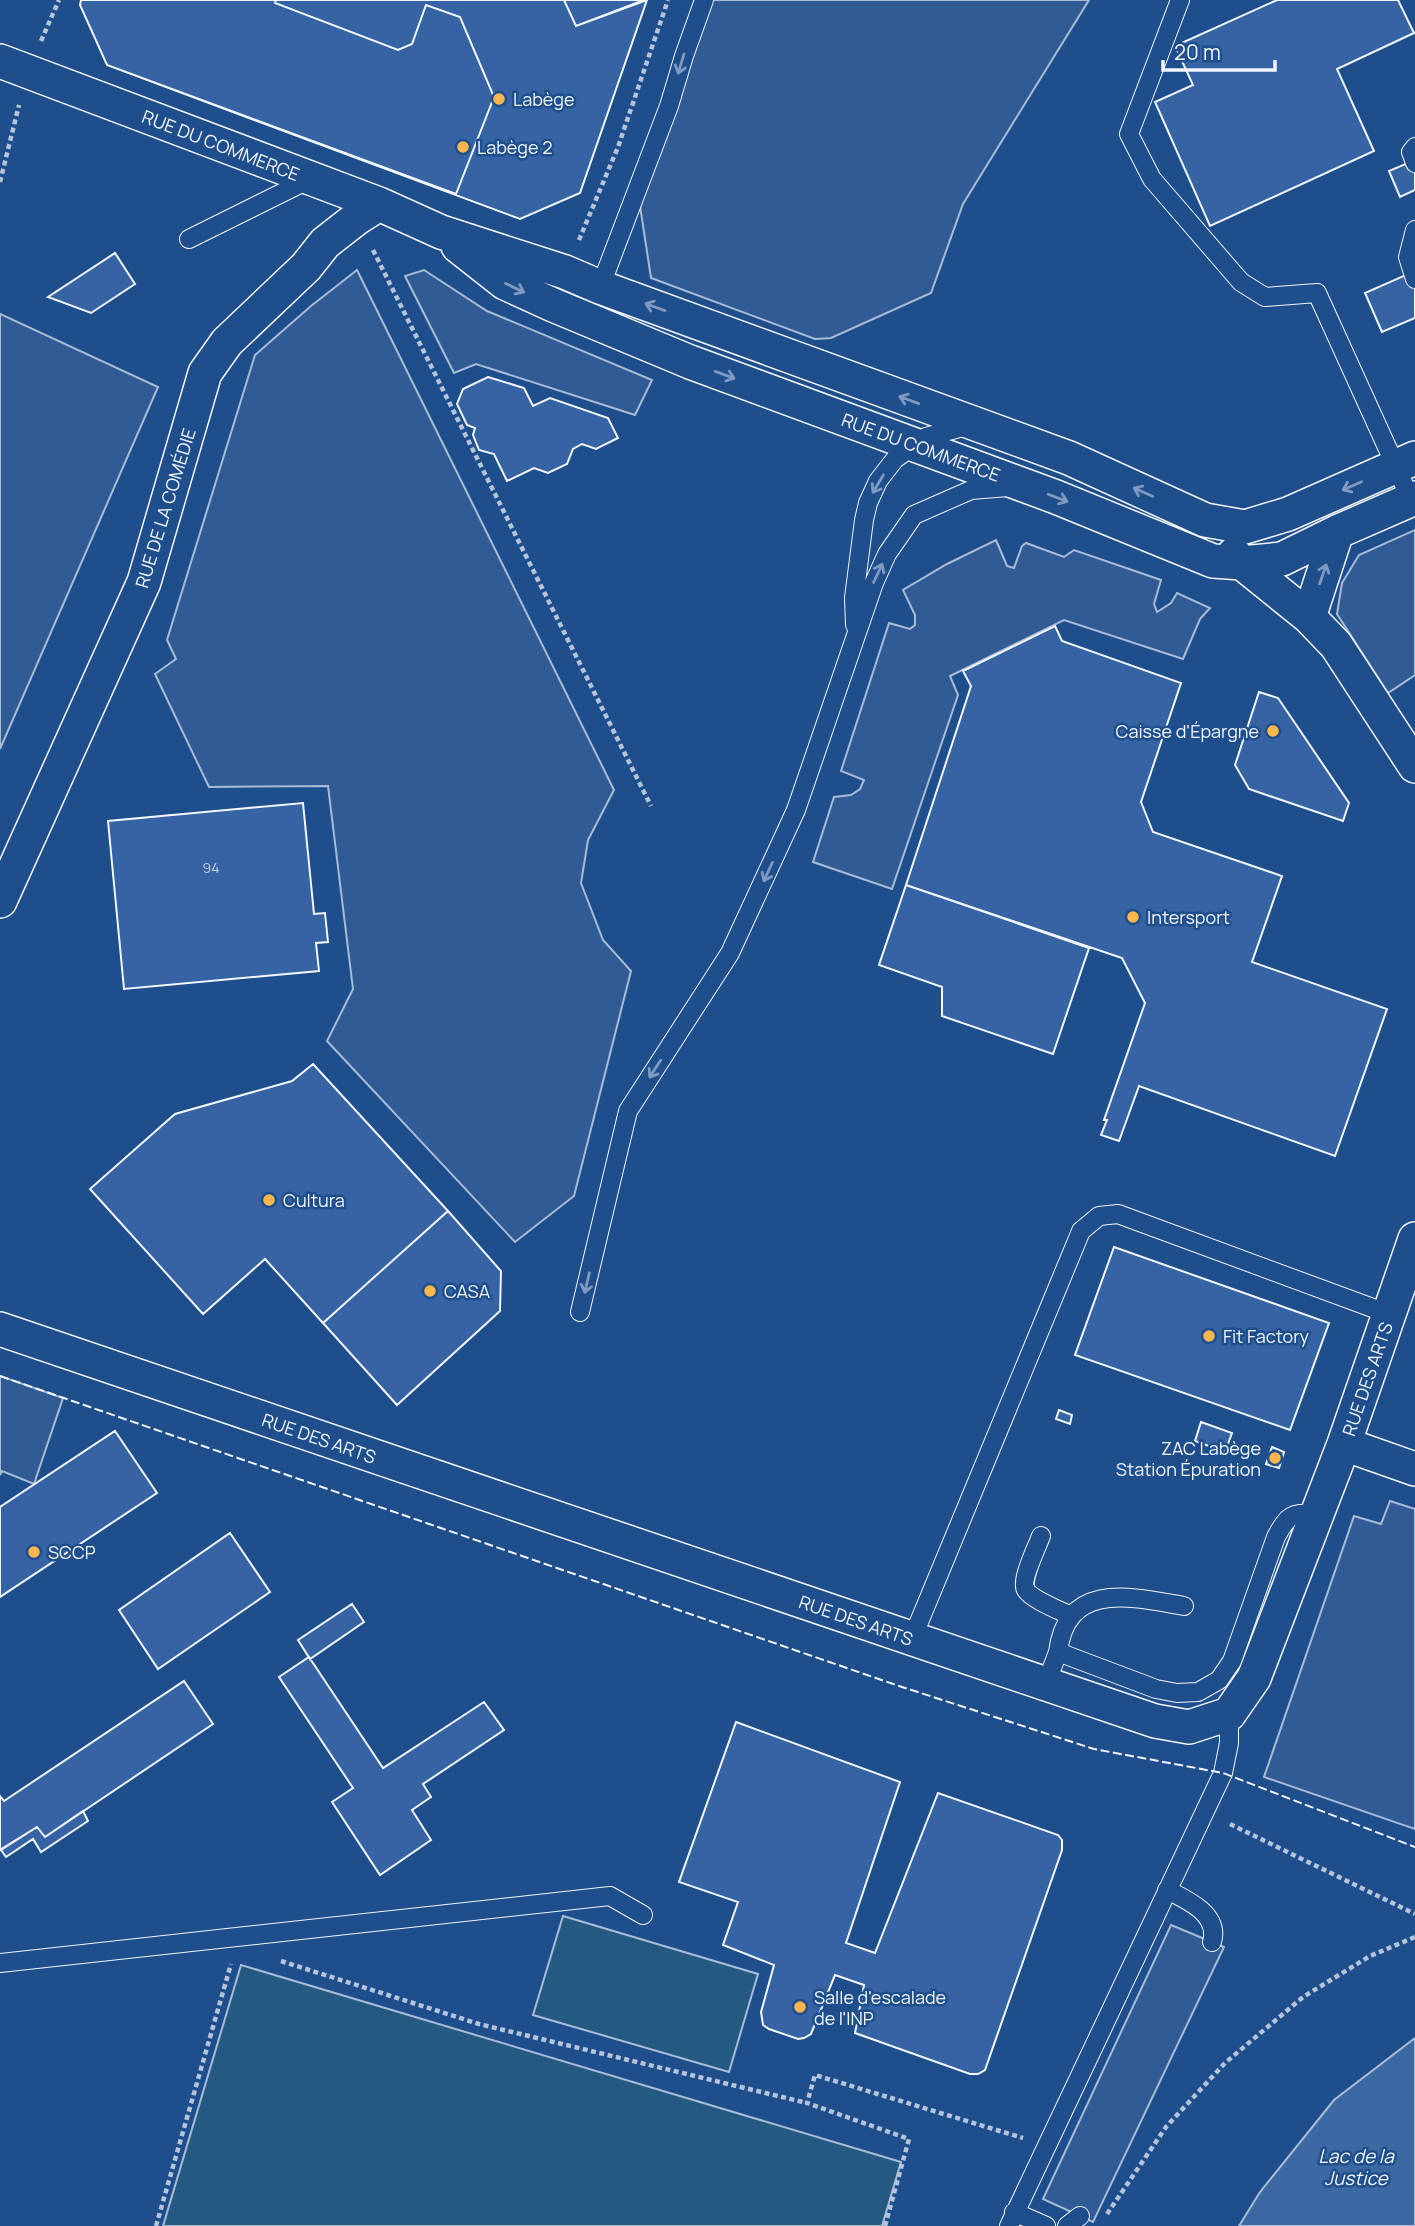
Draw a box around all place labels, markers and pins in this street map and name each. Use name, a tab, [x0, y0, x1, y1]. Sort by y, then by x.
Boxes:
place label: Labège	[513, 87, 575, 111]
marker: Labège	[491, 91, 507, 107]
place label: Labège 2	[477, 135, 552, 159]
marker: Labège 2	[455, 139, 471, 155]
place label: Caisse d'Épargne	[1116, 719, 1259, 743]
marker: Caisse d'Épargne	[1265, 723, 1281, 739]
place label: Intersport	[1147, 905, 1230, 929]
marker: Intersport	[1125, 909, 1141, 925]
place label: Cultura	[283, 1188, 345, 1212]
marker: Cultura	[261, 1192, 277, 1208]
place label: CASA	[444, 1279, 491, 1303]
marker: CASA	[422, 1283, 438, 1299]
place label: Fit Factory	[1223, 1324, 1310, 1348]
marker: Fit Factory	[1201, 1328, 1217, 1344]
place label: ZAC Labège Station Épuration	[1116, 1436, 1261, 1481]
marker: ZAC Labège Station Épuration	[1267, 1450, 1283, 1466]
place label: SCCP	[48, 1540, 96, 1564]
marker: SCCP	[26, 1544, 42, 1560]
place label: Salle d'escalade de l'INP	[814, 1985, 946, 2030]
marker: Salle d'escalade de l'INP	[792, 1999, 808, 2015]

